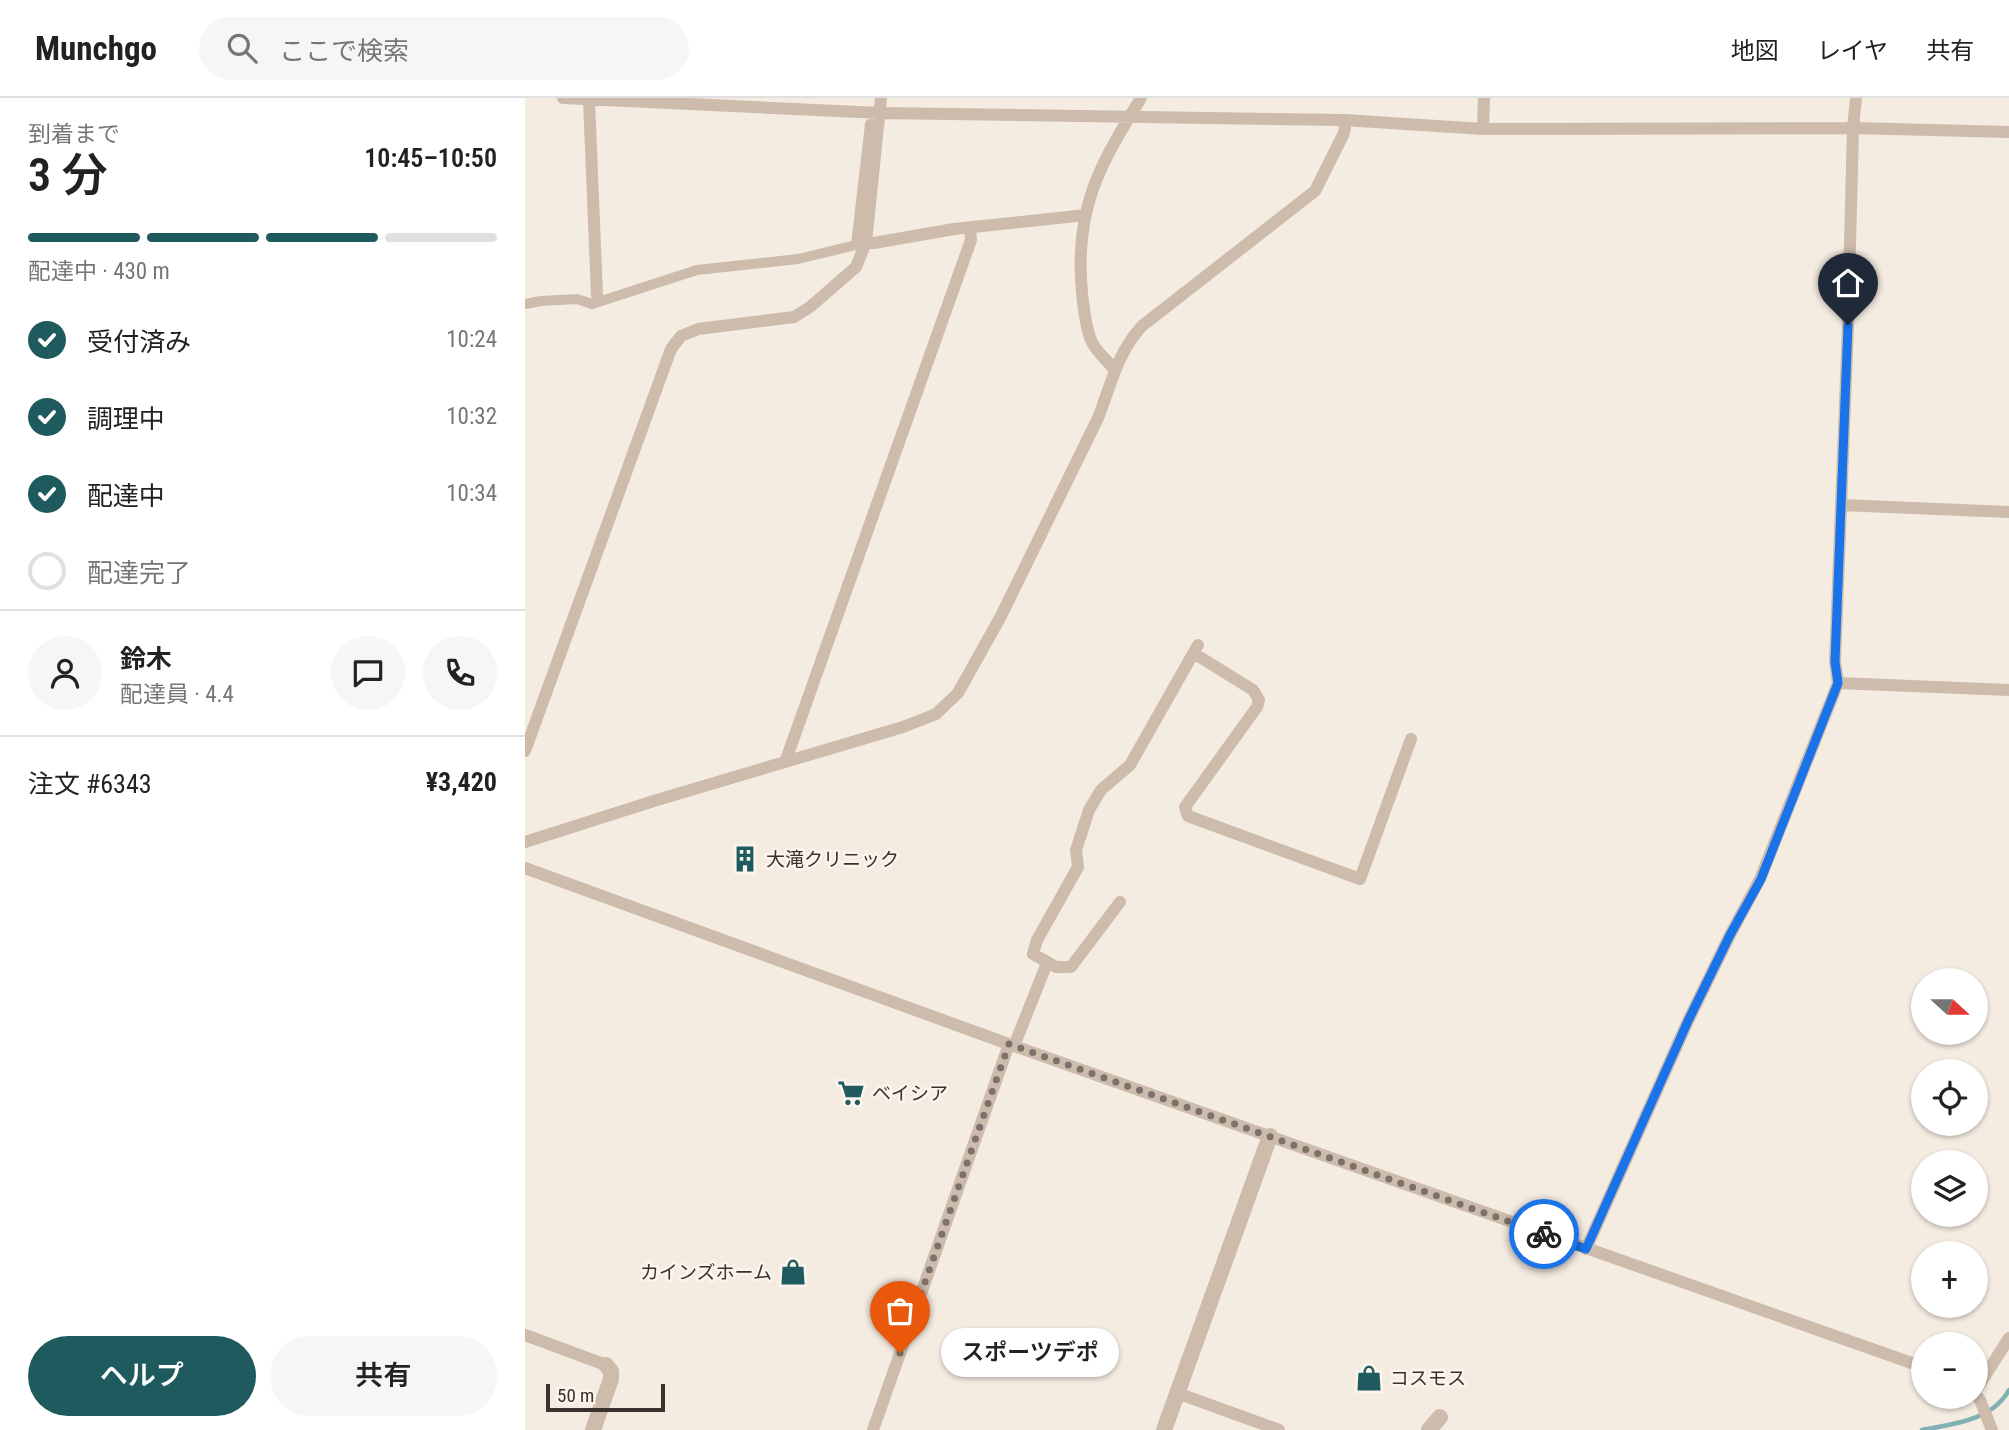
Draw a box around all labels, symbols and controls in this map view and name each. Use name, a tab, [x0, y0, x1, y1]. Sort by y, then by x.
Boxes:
search box	[199, 17, 689, 80]
text: Munchgo	[35, 29, 157, 68]
icon: search	[223, 29, 261, 67]
text: ここで検索	[279, 36, 409, 66]
text: 地図	[1731, 37, 1779, 65]
text: レイヤ	[1817, 37, 1888, 65]
text: 共有	[1926, 37, 1974, 65]
text: 到着まで	[28, 121, 120, 148]
text: 10:45–10:50	[364, 143, 497, 173]
text: 3 分	[28, 148, 108, 202]
pin	[1818, 253, 1878, 325]
text: 配達中 · 430 m	[28, 258, 170, 285]
icon: home	[1829, 264, 1867, 302]
icon: check	[28, 321, 66, 359]
text: 10:24	[446, 326, 497, 353]
text: 受付済み	[87, 327, 191, 357]
icon: check	[28, 398, 66, 436]
text: 10:32	[446, 403, 497, 430]
text: 調理中	[87, 404, 165, 434]
icon: check	[28, 475, 66, 513]
text: 10:34	[446, 480, 497, 507]
text: 配達中	[87, 481, 165, 511]
text: 配達完了	[87, 558, 191, 588]
button: person	[28, 636, 102, 710]
button: chat	[331, 636, 405, 710]
button: phone	[423, 636, 497, 710]
text: 鈴木	[120, 644, 172, 674]
text: 配達員 · 4.4	[120, 681, 234, 708]
text: ¥3,420	[426, 767, 497, 797]
text: 注文 #6343	[28, 769, 152, 799]
building icon: 大滝クリニック	[730, 844, 760, 874]
place label: 大滝クリニック	[766, 848, 899, 871]
north arrow	[1911, 968, 1988, 1045]
map controls	[1911, 968, 1988, 1409]
button: locate	[1911, 1059, 1988, 1136]
supermarket icon: ベイシア	[836, 1078, 866, 1108]
place label: ベイシア	[872, 1082, 948, 1105]
button: layers	[1911, 1150, 1988, 1227]
courier	[1509, 1199, 1579, 1269]
icon: bike	[1525, 1215, 1563, 1253]
button: +	[1911, 1241, 1988, 1318]
shop icon: カインズホーム	[778, 1257, 808, 1287]
place label: カインズホーム	[640, 1261, 772, 1284]
pin	[870, 1281, 930, 1353]
icon: bag	[881, 1292, 919, 1330]
callout: スポーツデポ	[942, 1328, 1121, 1378]
button: −	[1911, 1332, 1988, 1409]
button: ヘルプ	[28, 1336, 256, 1416]
button: 共有	[270, 1336, 497, 1416]
text: スポーツデポ	[961, 1339, 1099, 1366]
shop icon: コスモス	[1354, 1363, 1384, 1393]
place label: コスモス	[1390, 1367, 1466, 1390]
scale bar	[546, 1381, 665, 1413]
text: 50 m	[557, 1384, 594, 1407]

